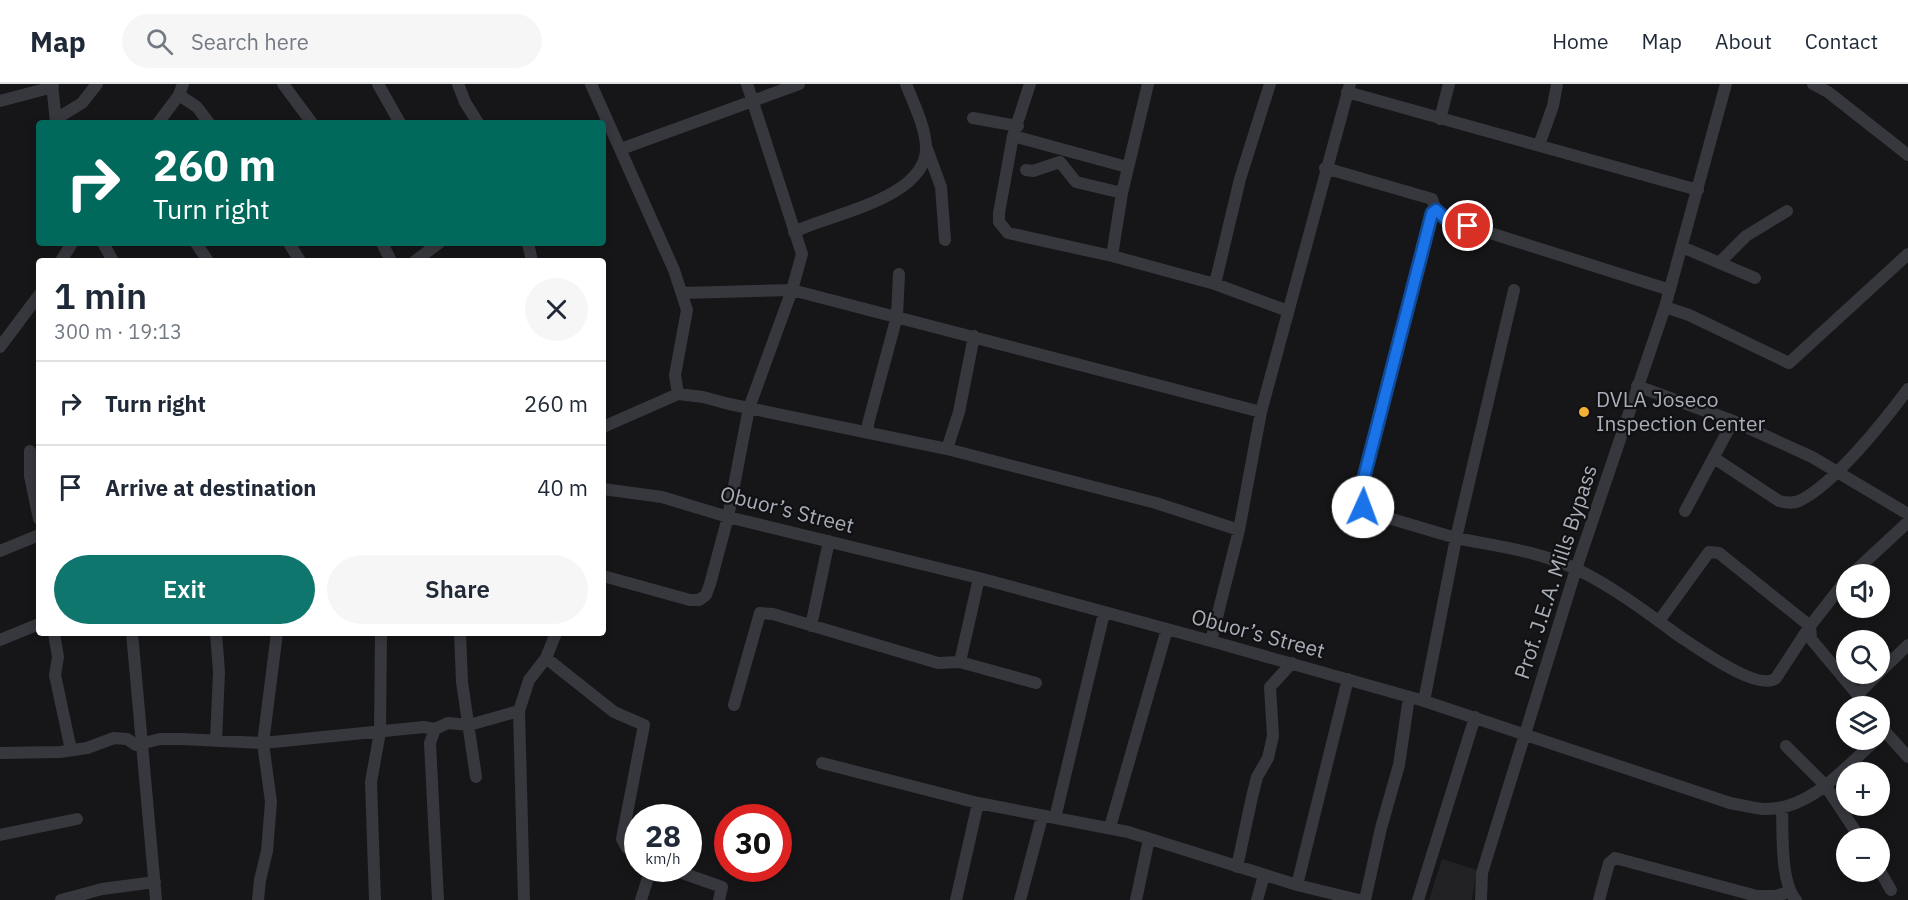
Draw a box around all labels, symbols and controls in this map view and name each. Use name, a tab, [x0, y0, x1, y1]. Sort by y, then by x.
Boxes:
search box	[122, 14, 542, 68]
text: Map	[30, 23, 86, 60]
icon: search	[143, 25, 176, 58]
text: Search here	[191, 27, 309, 56]
text: Home	[1552, 27, 1609, 55]
text: Map	[1642, 27, 1682, 55]
text: About	[1715, 27, 1772, 55]
text: Contact	[1805, 27, 1878, 55]
text: 260 m	[153, 138, 276, 193]
icon: right	[54, 144, 132, 222]
text: Turn right	[153, 191, 270, 226]
pin	[1442, 200, 1493, 251]
icon: arrive	[1451, 209, 1484, 242]
text: 1 min	[54, 272, 147, 319]
button: close	[525, 278, 588, 341]
text: 300 m · 19:13	[54, 318, 182, 345]
place label: DVLA Joseco Inspection Center	[1596, 385, 1765, 437]
icon: right	[54, 387, 87, 420]
text: Turn right	[105, 389, 206, 418]
text: 260 m	[524, 389, 588, 418]
marker: DVLA Joseco Inspection Center	[1577, 405, 1591, 419]
street label: Prof. J.E.A. Mills Bypass	[1507, 461, 1603, 682]
icon: arrive	[54, 471, 87, 504]
text: Arrive at destination	[105, 473, 316, 502]
text: 40 m	[537, 473, 588, 502]
position arrow	[1331, 475, 1395, 539]
street label: Obuor’s Street	[717, 479, 857, 539]
button: Exit	[54, 555, 315, 624]
button: Share	[327, 555, 588, 624]
map controls	[1836, 564, 1890, 882]
button: sound	[1836, 564, 1890, 618]
street label: Obuor’s Street	[1188, 602, 1328, 664]
button: search	[1836, 630, 1890, 684]
button: layers	[1836, 696, 1890, 750]
button: +	[1836, 762, 1890, 816]
speed limit sign: 30	[714, 804, 792, 882]
text: 28	[645, 816, 681, 855]
button: −	[1836, 828, 1890, 882]
text: km/h	[645, 849, 681, 868]

